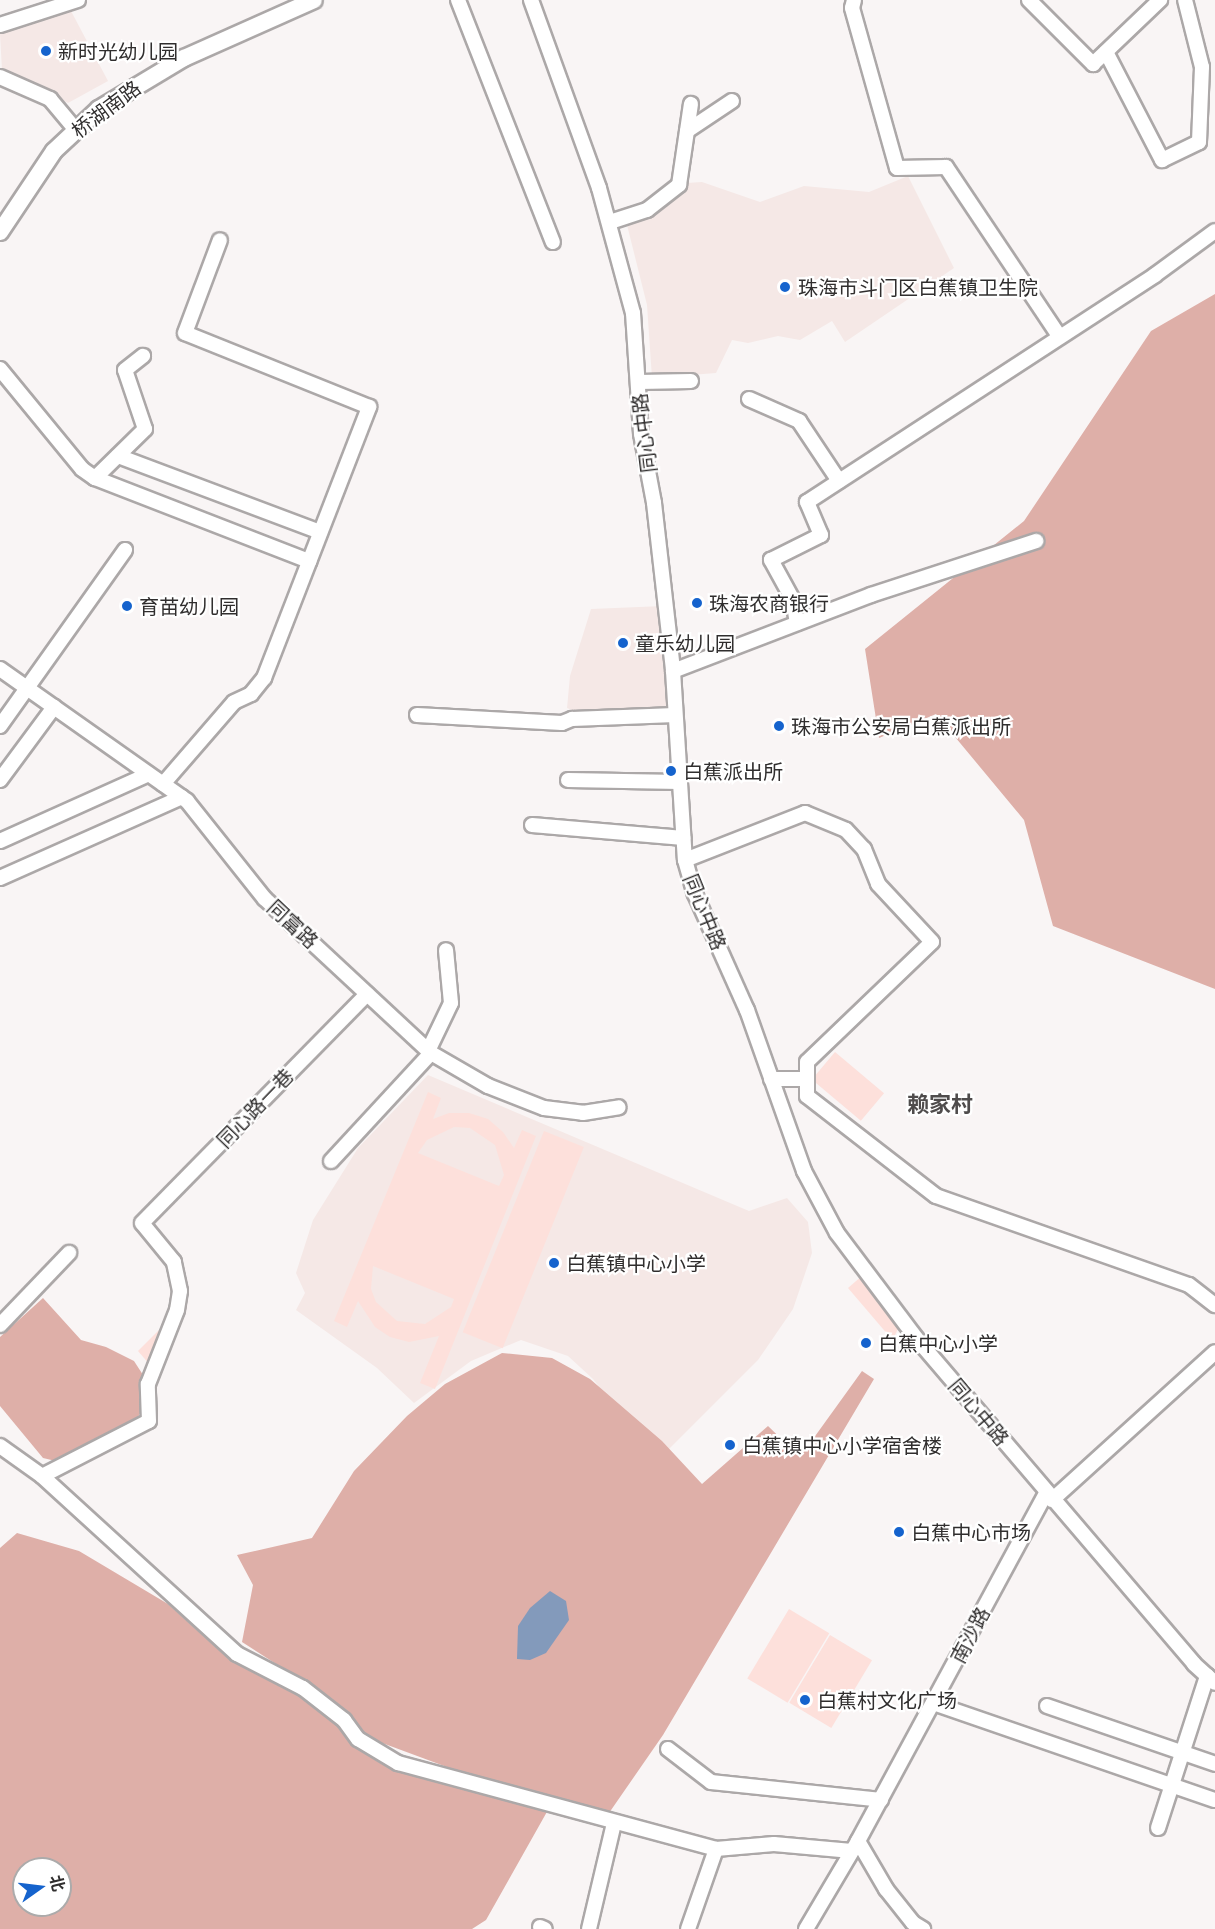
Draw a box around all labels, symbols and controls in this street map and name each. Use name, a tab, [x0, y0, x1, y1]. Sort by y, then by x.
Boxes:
place label: 新时光幼儿园	[58, 39, 178, 63]
marker: 新时光幼儿园	[39, 44, 53, 58]
street label: 桥湖南路	[67, 75, 145, 143]
place label: 珠海市斗门区白蕉镇卫生院	[798, 275, 1038, 299]
marker: 珠海市斗门区白蕉镇卫生院	[776, 278, 794, 296]
street label: 同心中路	[627, 392, 661, 474]
place label: 珠海农商银行	[709, 591, 829, 615]
place label: 育苗幼儿园	[139, 594, 239, 618]
marker: 珠海农商银行	[690, 596, 704, 610]
marker: 育苗幼儿园	[120, 599, 134, 613]
place label: 童乐幼儿园	[635, 631, 735, 655]
marker: 童乐幼儿园	[616, 636, 630, 650]
place label: 珠海市公安局白蕉派出所	[791, 714, 1011, 738]
marker: 珠海市公安局白蕉派出所	[772, 719, 786, 733]
place label: 白蕉派出所	[683, 759, 783, 783]
marker: 白蕉派出所	[664, 764, 678, 778]
street label: 同心中路	[679, 870, 731, 954]
street label: 同富路	[263, 895, 323, 953]
street label: 同心路一巷	[212, 1064, 298, 1152]
district label: 赖家村	[907, 1092, 973, 1118]
place label: 白蕉镇中心小学	[566, 1251, 706, 1275]
marker: 白蕉镇中心小学	[547, 1256, 561, 1270]
place label: 白蕉中心小学	[878, 1331, 998, 1355]
marker: 白蕉中心小学	[859, 1336, 873, 1350]
street label: 同心中路	[944, 1374, 1014, 1450]
place label: 白蕉镇中心小学宿舍楼	[742, 1433, 942, 1457]
marker: 白蕉镇中心小学宿舍楼	[723, 1438, 737, 1452]
place label: 白蕉中心市场	[911, 1520, 1031, 1544]
marker: 白蕉中心市场	[892, 1525, 906, 1539]
street label: 南沙路	[945, 1603, 995, 1667]
place label: 白蕉村文化广场	[817, 1688, 957, 1712]
marker: 白蕉村文化广场	[798, 1693, 812, 1707]
north arrow	[12, 1857, 72, 1917]
text: 北	[45, 1873, 70, 1894]

